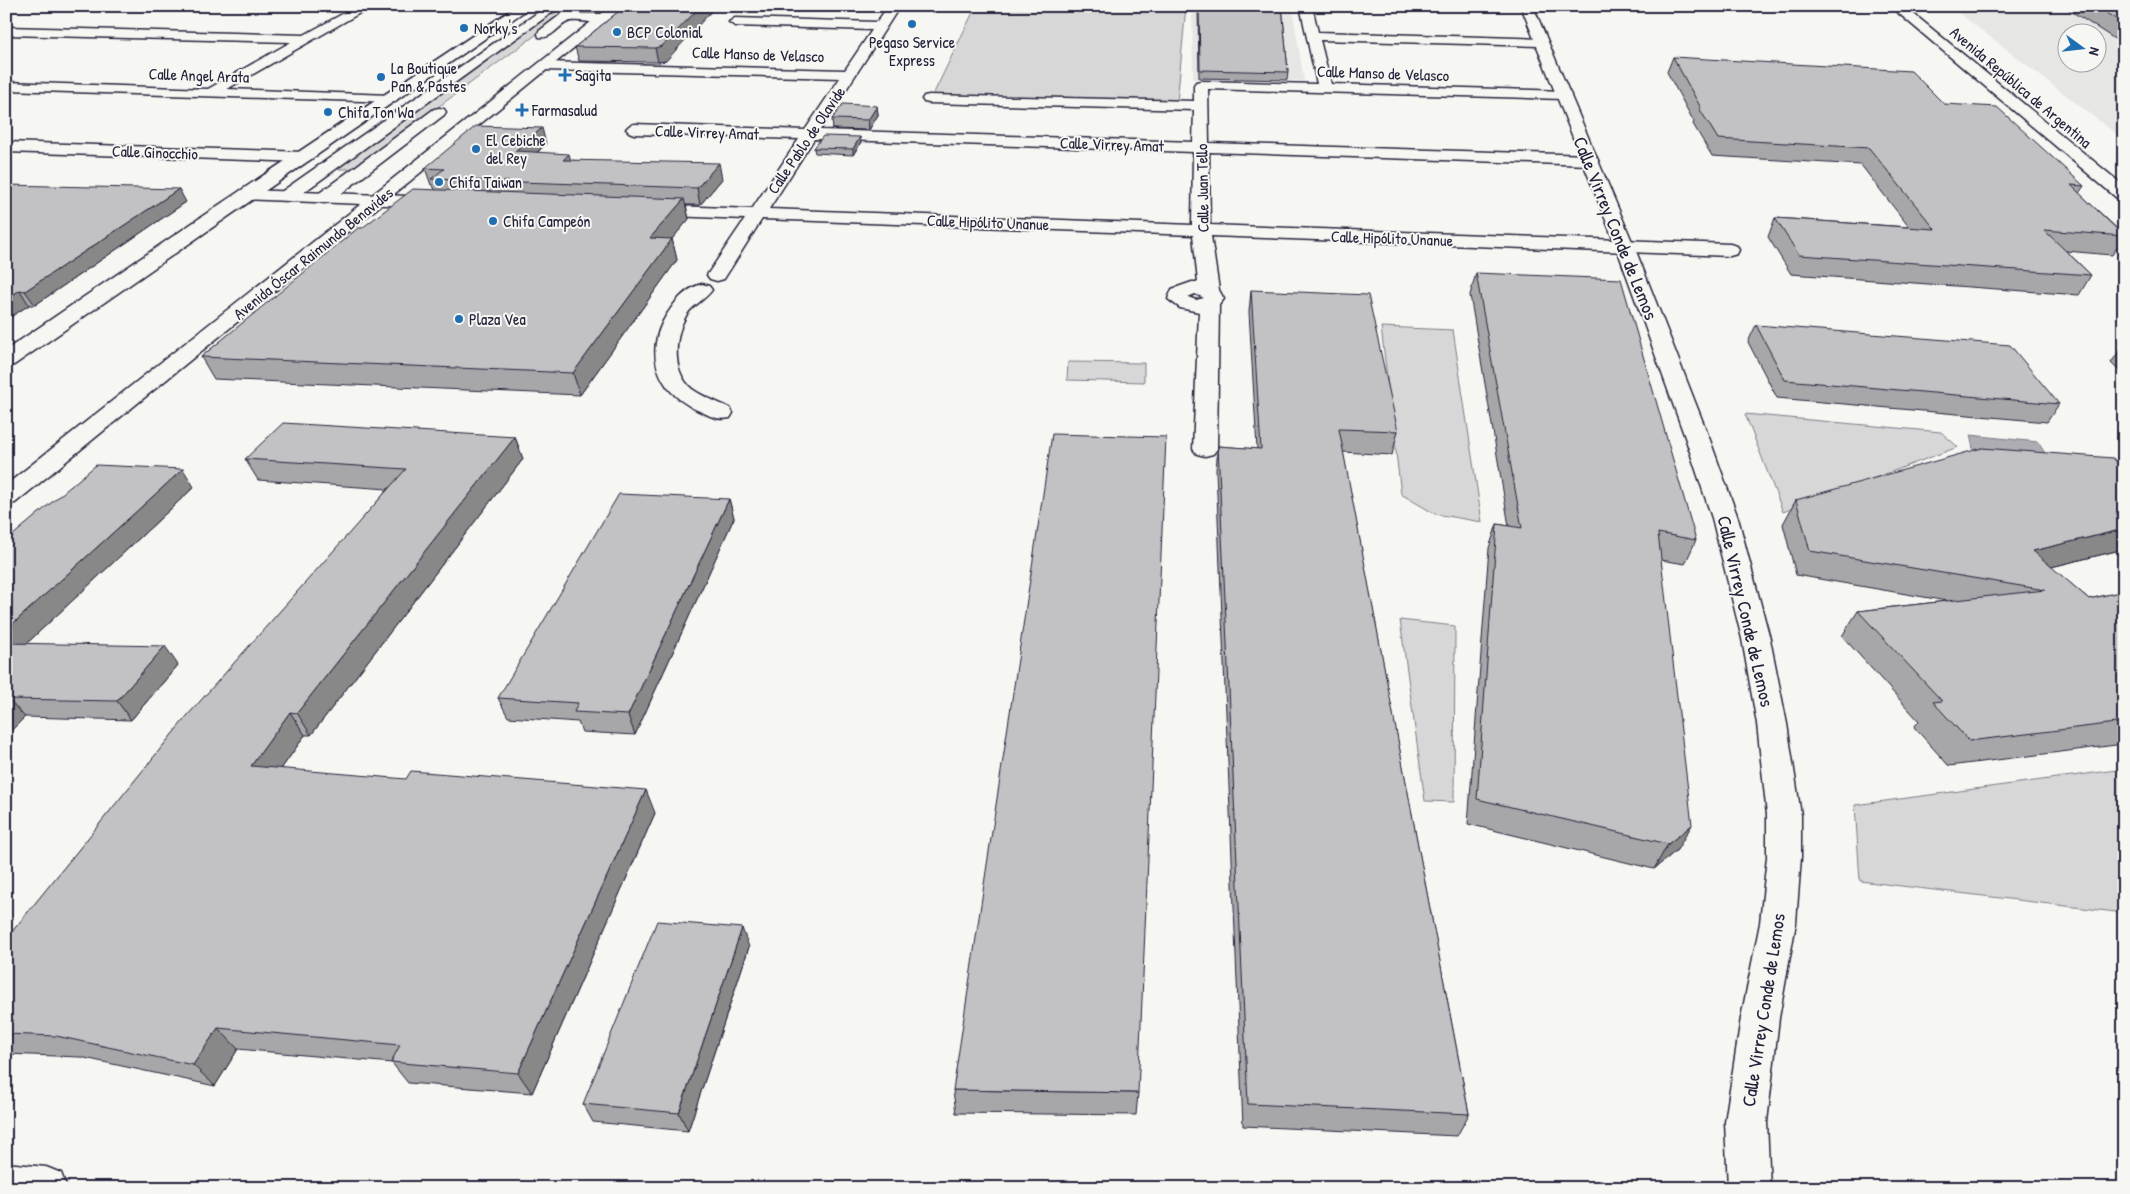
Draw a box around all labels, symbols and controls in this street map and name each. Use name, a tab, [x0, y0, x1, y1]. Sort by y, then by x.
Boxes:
place label: Norky's	[474, 17, 517, 39]
marker: Pegaso Service Express	[906, 18, 918, 30]
place label: BCP Colonial	[627, 21, 703, 43]
street label: Avenida República de Argentina	[1946, 21, 2096, 153]
marker: Norky's	[458, 22, 470, 34]
north arrow	[2058, 22, 2108, 72]
marker: BCP Colonial	[611, 26, 623, 38]
place label: Pegaso Service Express	[869, 31, 956, 71]
street label: Calle Manso de Velasco	[692, 41, 825, 67]
text: N	[2085, 45, 2105, 58]
place label: La Boutique Pan & Pastes	[391, 57, 466, 97]
street label: Calle Manso de Velasco	[1317, 60, 1450, 86]
street label: Calle Angel Arata	[148, 62, 250, 88]
place label: Sagita	[575, 64, 611, 86]
marker: Sagita	[559, 69, 571, 81]
marker: La Boutique Pan & Pastes	[375, 71, 387, 83]
street label: Calle Pablo de Olavide	[762, 81, 850, 198]
place label: Farmasalud	[531, 99, 597, 121]
place label: Chifa Ton Wa	[338, 101, 414, 123]
marker: Farmasalud	[516, 104, 528, 116]
marker: Chifa Ton Wa	[322, 106, 334, 118]
street label: Calle Virrey Amat	[655, 119, 760, 145]
place label: El Cebiche del Rey	[486, 129, 546, 169]
street label: Calle Virrey Amat	[1060, 131, 1165, 157]
street label: Calle Virrey Conde de Lemos	[1567, 133, 1665, 323]
street label: Calle Ginocchio	[112, 140, 199, 165]
marker: El Cebiche del Rey	[470, 143, 482, 155]
street label: Calle Juan Tello	[1190, 143, 1214, 233]
place label: Chifa Taiwan	[449, 171, 522, 193]
marker: Chifa Taiwan	[433, 176, 445, 188]
street label: Avenida Óscar Raimundo Benavides	[228, 182, 398, 324]
street label: Calle Hipólito Unanue	[927, 209, 1050, 235]
place label: Chifa Campeón	[503, 210, 591, 232]
marker: Chifa Campeón	[487, 215, 499, 227]
street label: Calle Hipólito Unanue	[1331, 225, 1454, 251]
place label: Plaza Vea	[469, 308, 526, 330]
marker: Plaza Vea	[453, 313, 465, 325]
street label: Calle Virrey Conde de Lemos	[1711, 513, 1781, 709]
street label: Calle Virrey Conde de Lemos	[1735, 911, 1791, 1109]

